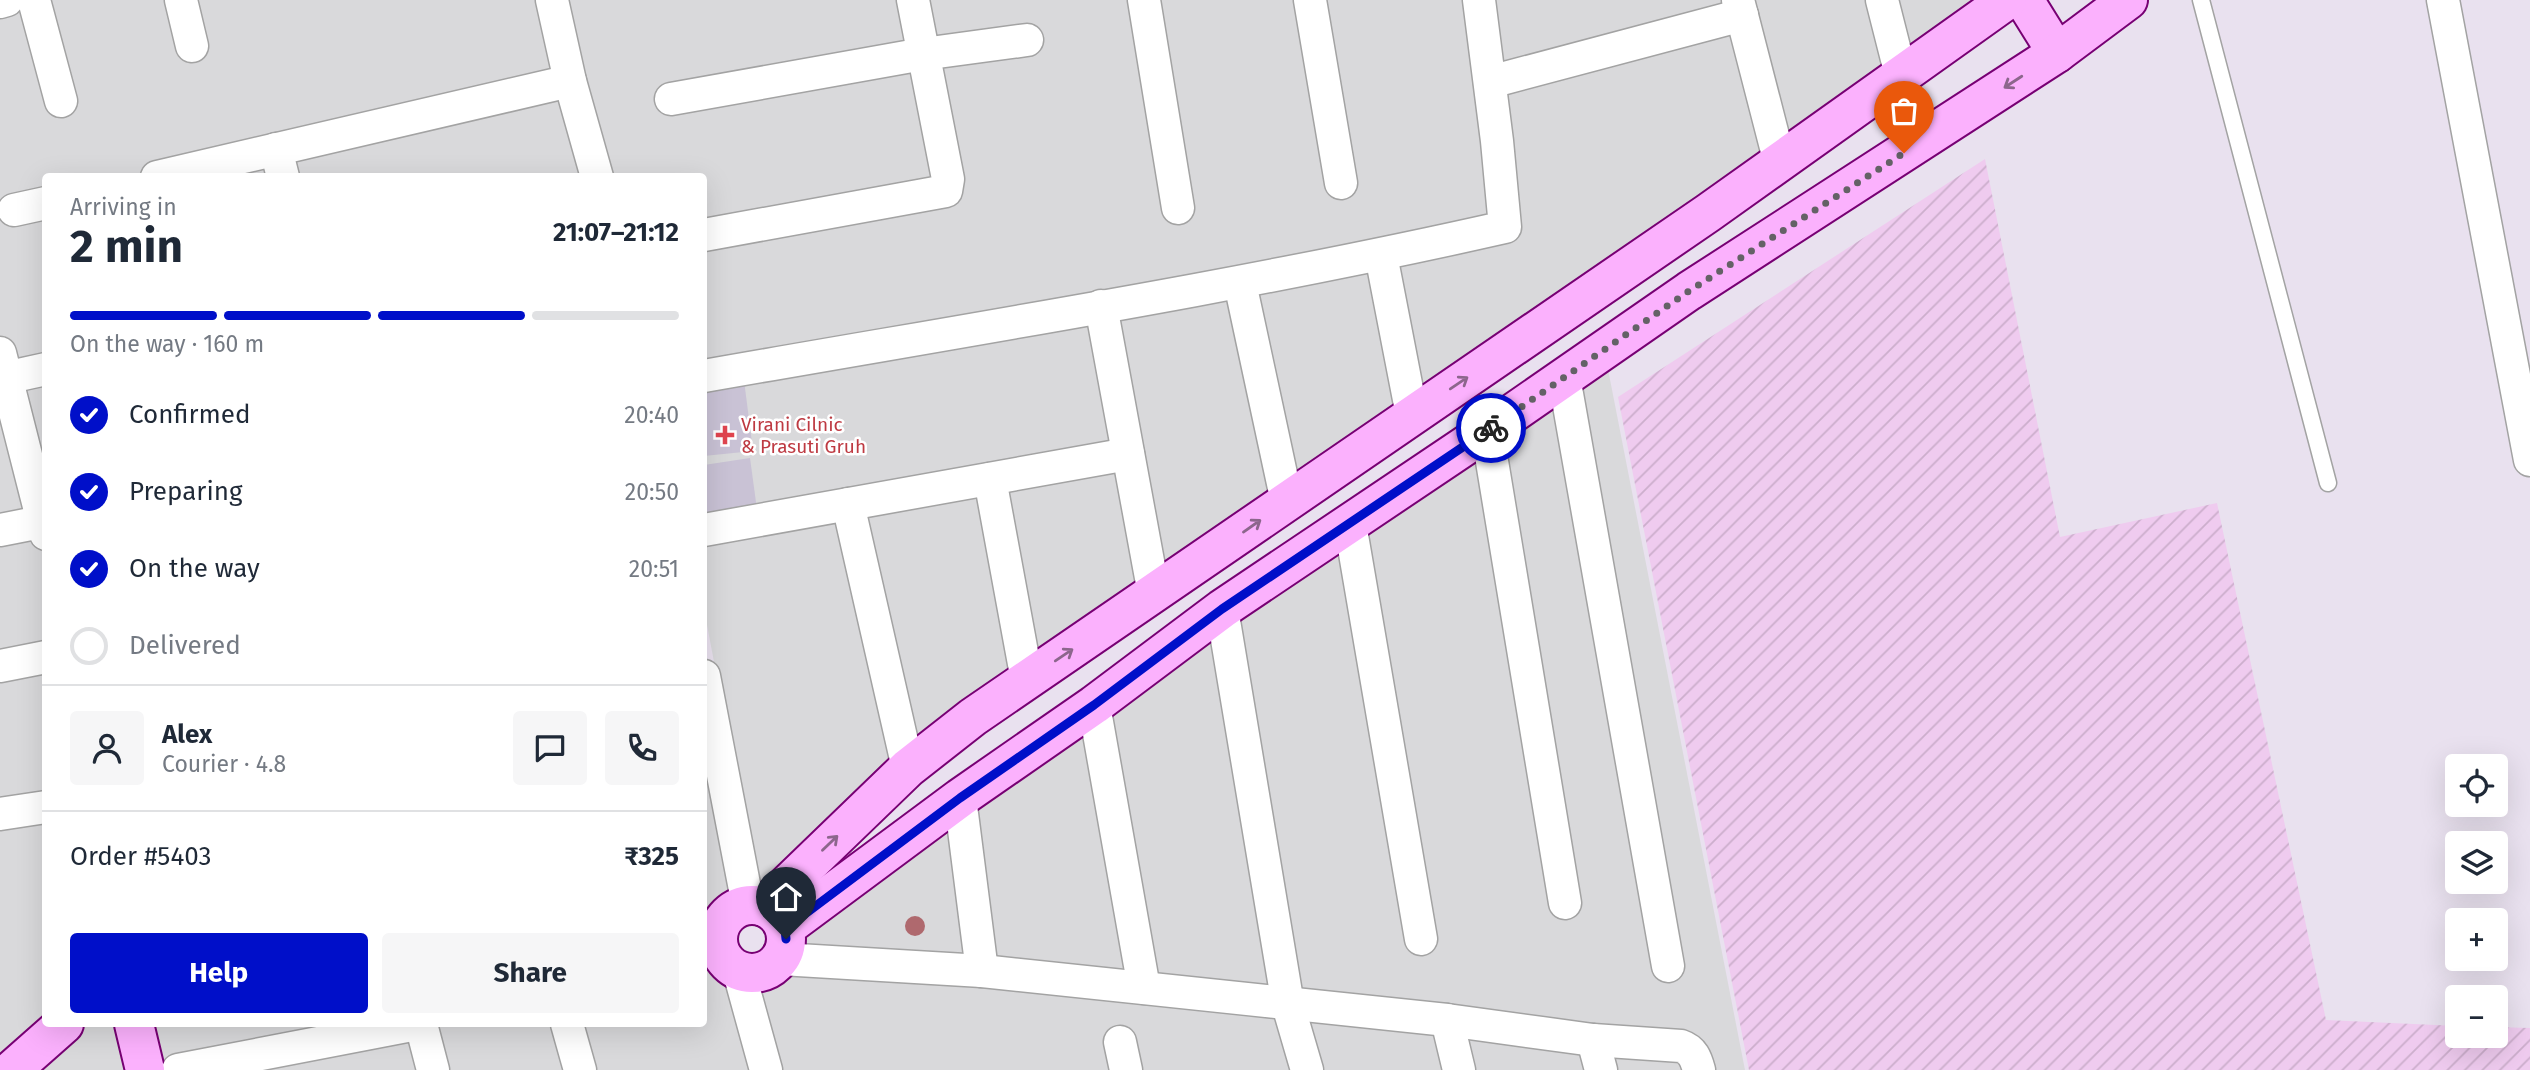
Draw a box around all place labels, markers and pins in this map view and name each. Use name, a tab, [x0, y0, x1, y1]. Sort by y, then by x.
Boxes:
pin	[1874, 81, 1934, 153]
place label: Virani Cilnic & Prasuti Gruh	[741, 413, 866, 458]
marker: Virani Cilnic & Prasuti Gruh	[715, 425, 735, 445]
pin	[756, 867, 816, 939]

